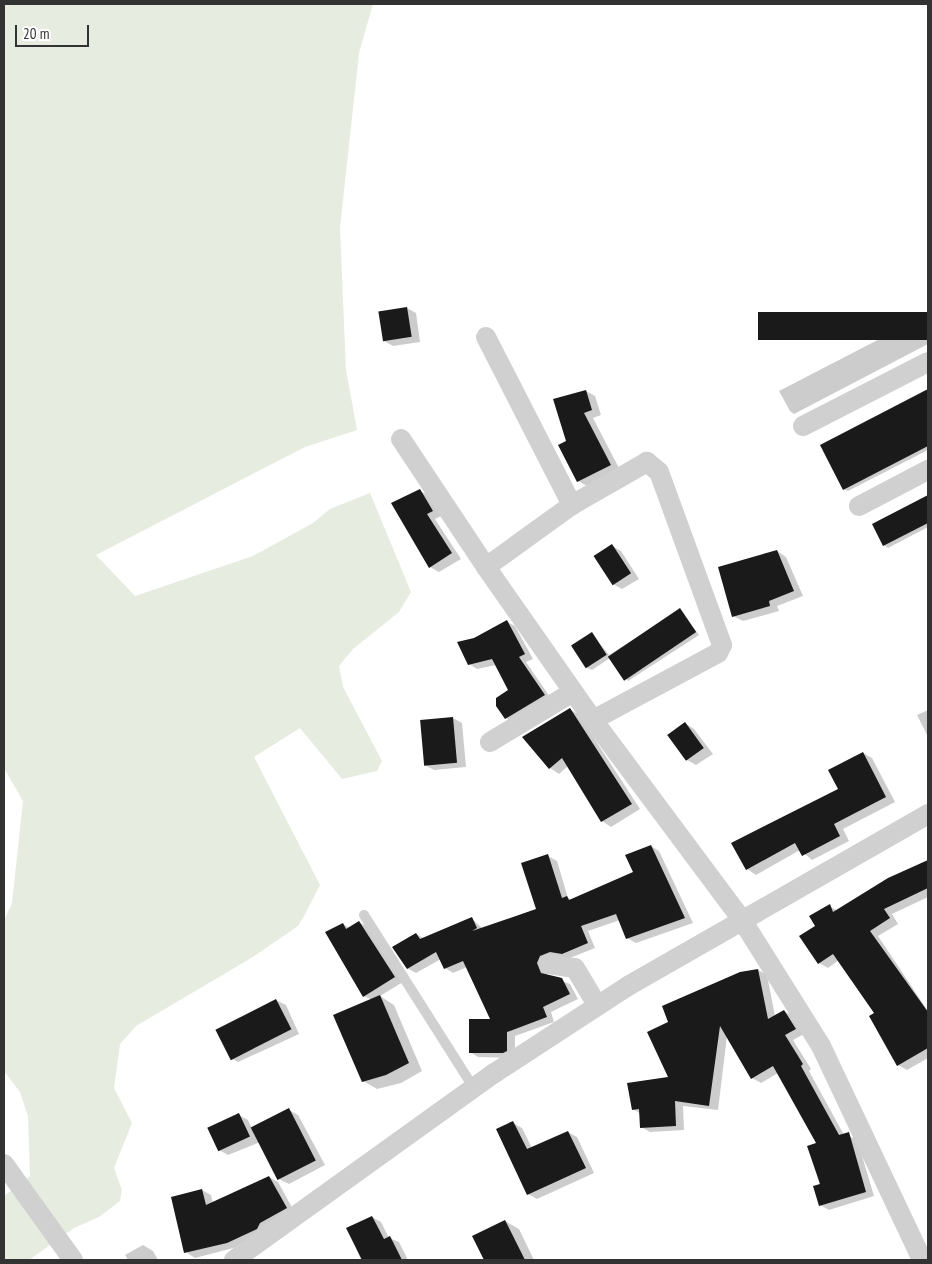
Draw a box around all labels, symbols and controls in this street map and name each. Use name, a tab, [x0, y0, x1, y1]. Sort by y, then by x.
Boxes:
scale bar	[18, 15, 91, 47]
text: 20 m	[23, 24, 49, 43]

